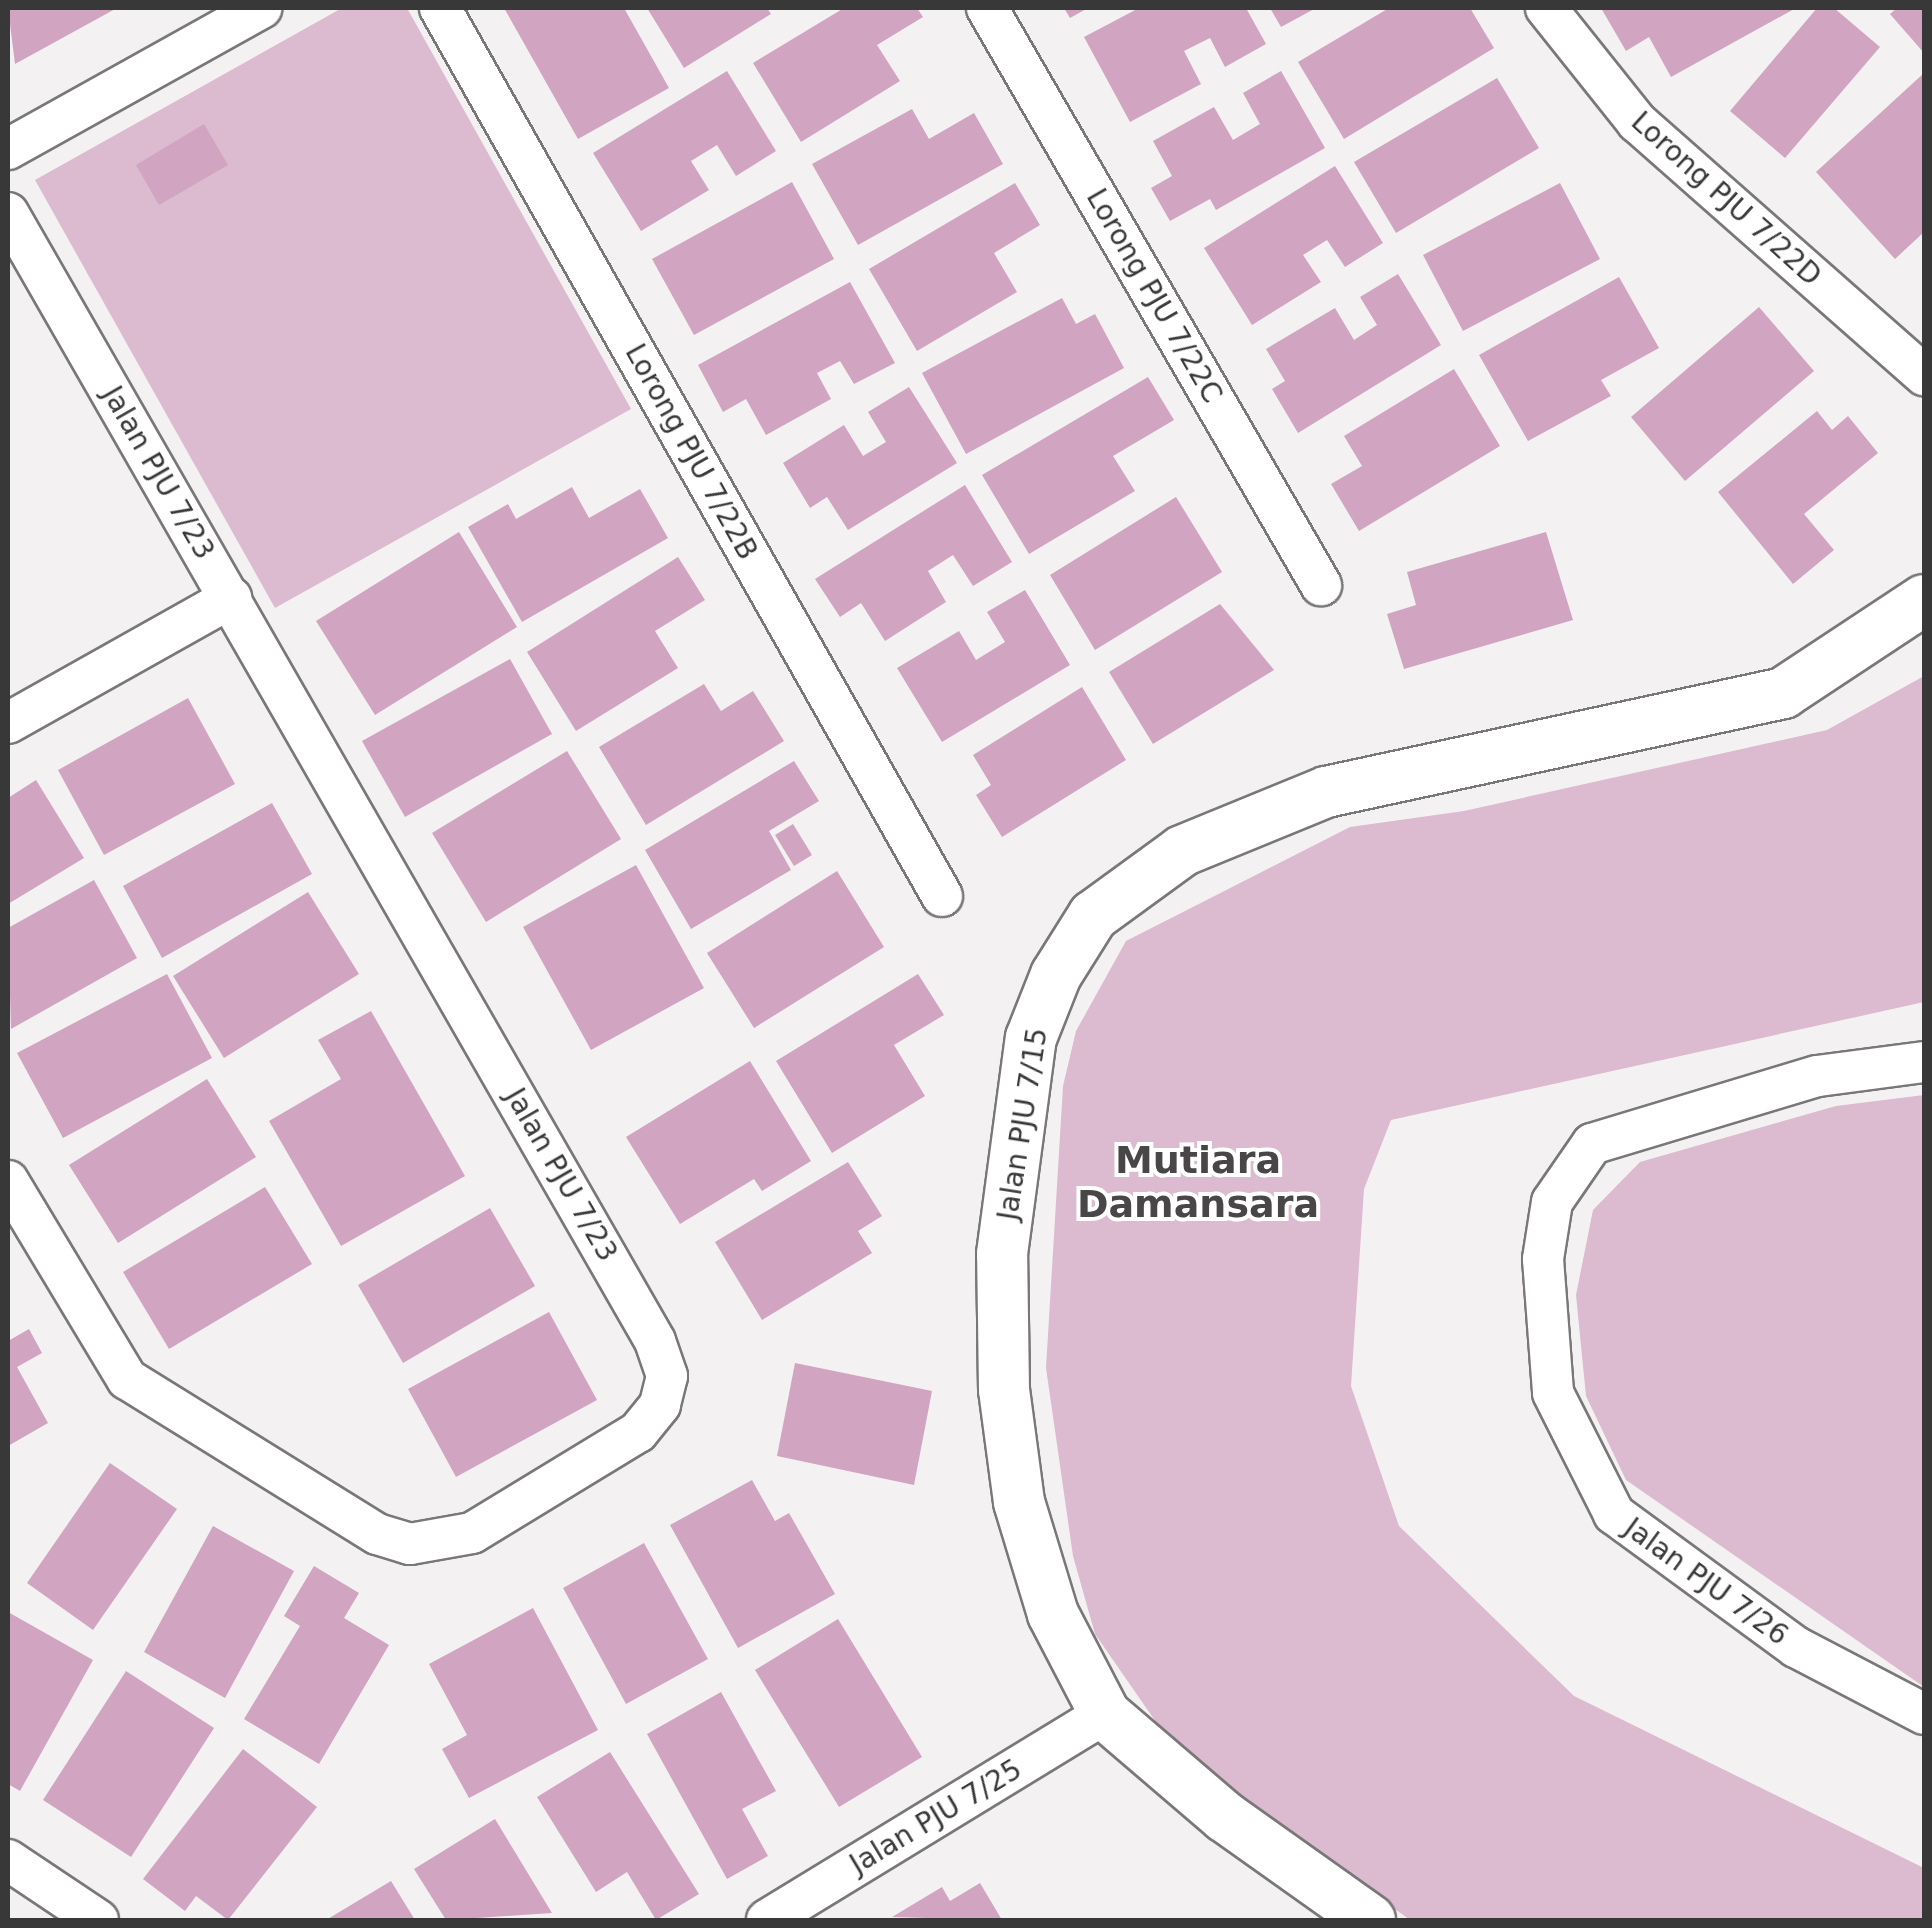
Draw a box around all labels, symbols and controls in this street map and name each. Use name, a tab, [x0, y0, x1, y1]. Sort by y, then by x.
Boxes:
street label: Lorong PJU 7/22D	[1624, 105, 1828, 293]
street label: Lorong PJU 7/22C	[1079, 183, 1229, 409]
street label: Lorong PJU 7/22B	[618, 338, 764, 566]
street label: Jalan PJU 7/23	[95, 380, 221, 566]
street label: Jalan PJU 7/15	[991, 1025, 1055, 1223]
street label: Jalan PJU 7/23	[498, 1082, 624, 1268]
district label: Mutiara Damansara	[1077, 1138, 1319, 1228]
street label: Jalan PJU 7/26	[1617, 1511, 1795, 1653]
street label: Jalan PJU 7/25	[844, 1753, 1028, 1881]

